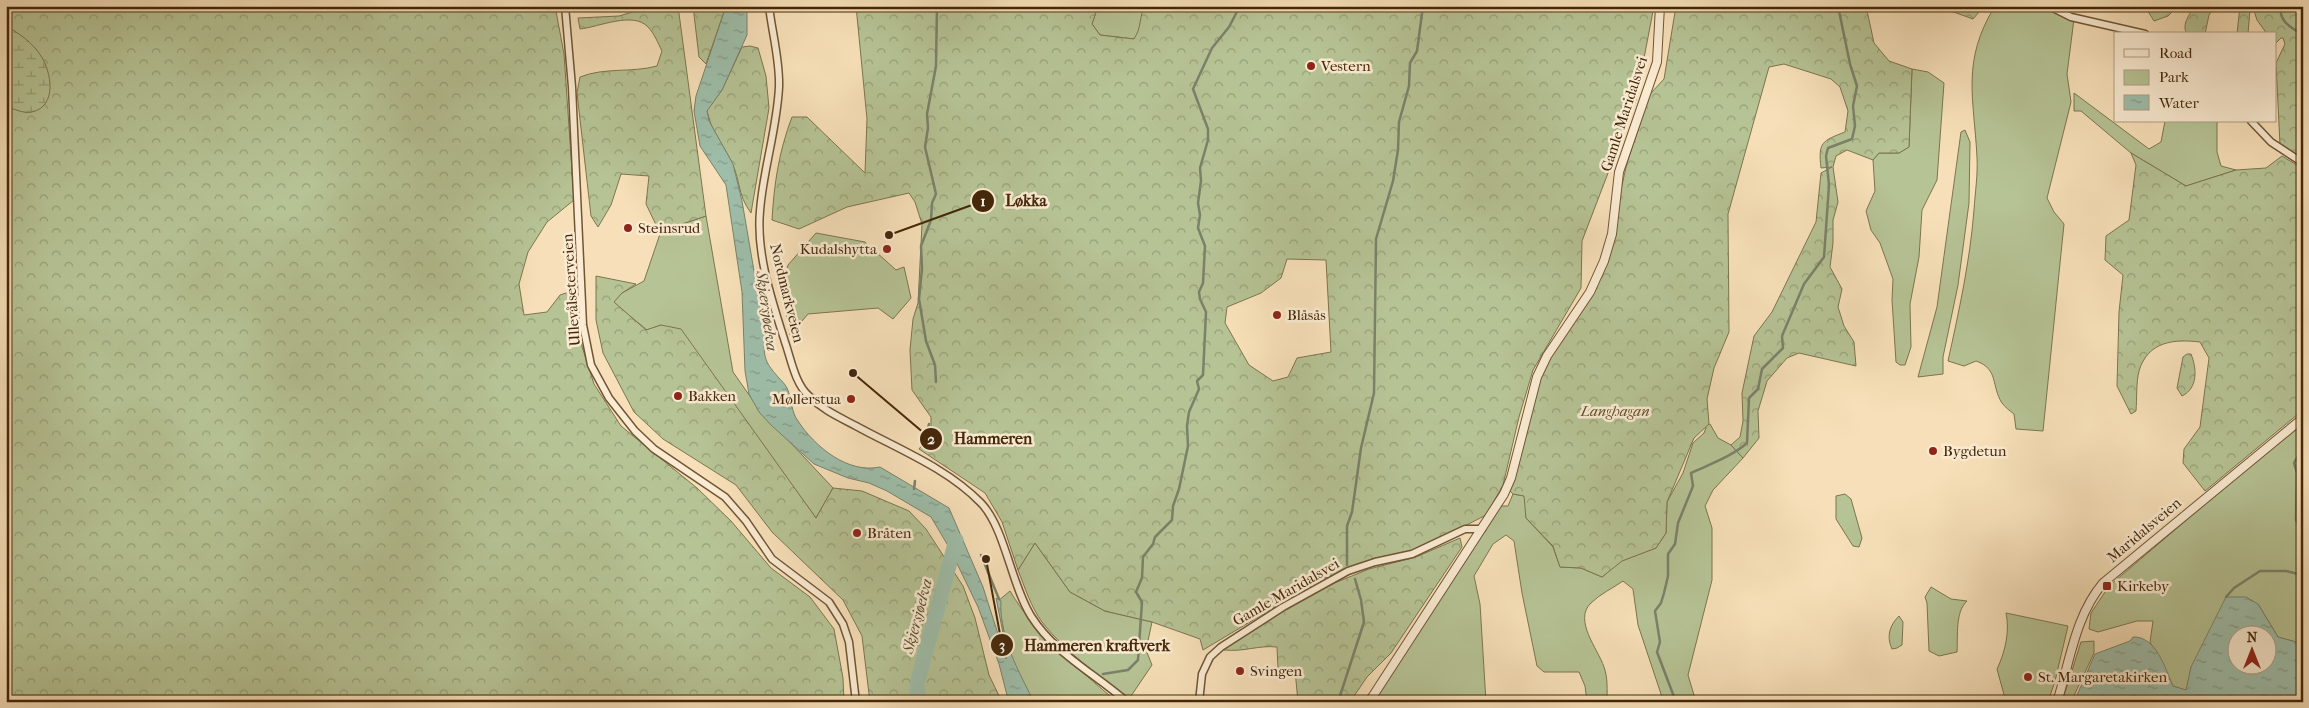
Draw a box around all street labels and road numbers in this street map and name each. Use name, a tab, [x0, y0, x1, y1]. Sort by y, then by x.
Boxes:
street label: Gamle Maridalsvei	[1597, 54, 1651, 174]
street label: Ullevålseterveien	[558, 233, 584, 347]
street label: Nordmarkveien	[766, 242, 808, 345]
street label: Maridalsveien	[2103, 494, 2185, 566]
street label: Gamle Maridalsvei	[1230, 554, 1343, 630]

